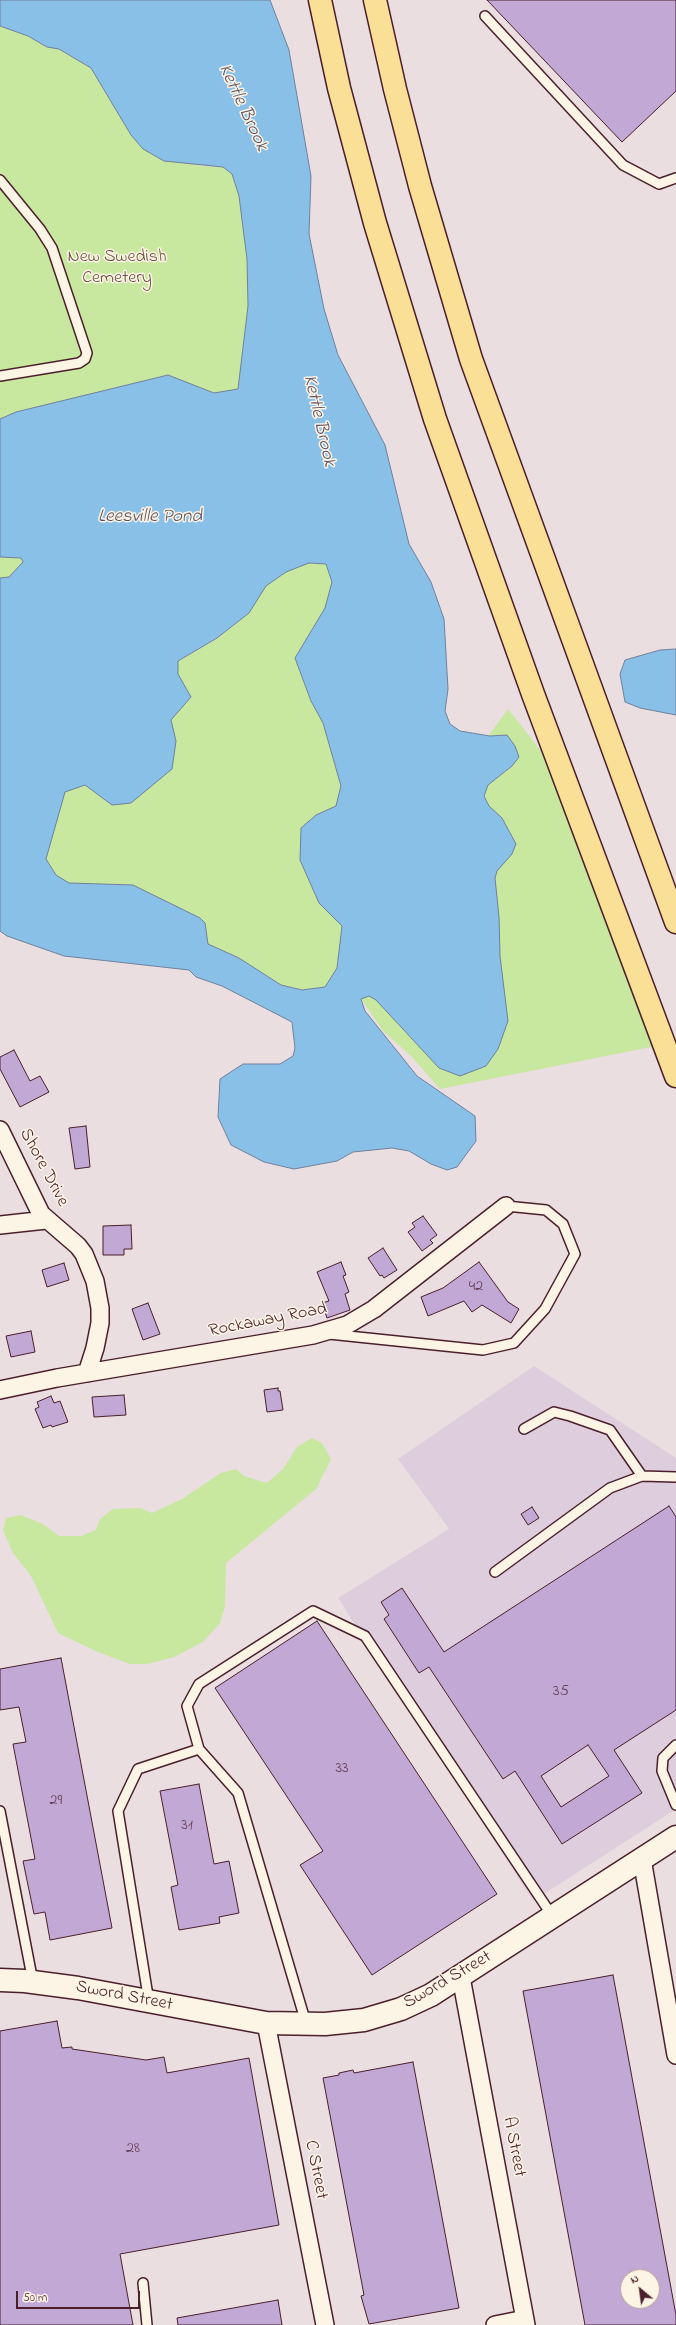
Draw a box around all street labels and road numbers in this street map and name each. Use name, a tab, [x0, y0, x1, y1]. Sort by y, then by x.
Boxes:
street label: Shore Drive	[13, 1125, 73, 1211]
street label: Rockaway Road	[207, 1299, 329, 1343]
street label: Sword Street	[400, 1947, 496, 2015]
street label: Sword Street	[74, 1977, 174, 2017]
street label: A Street	[497, 2115, 529, 2179]
street label: C Street	[299, 2139, 331, 2201]

